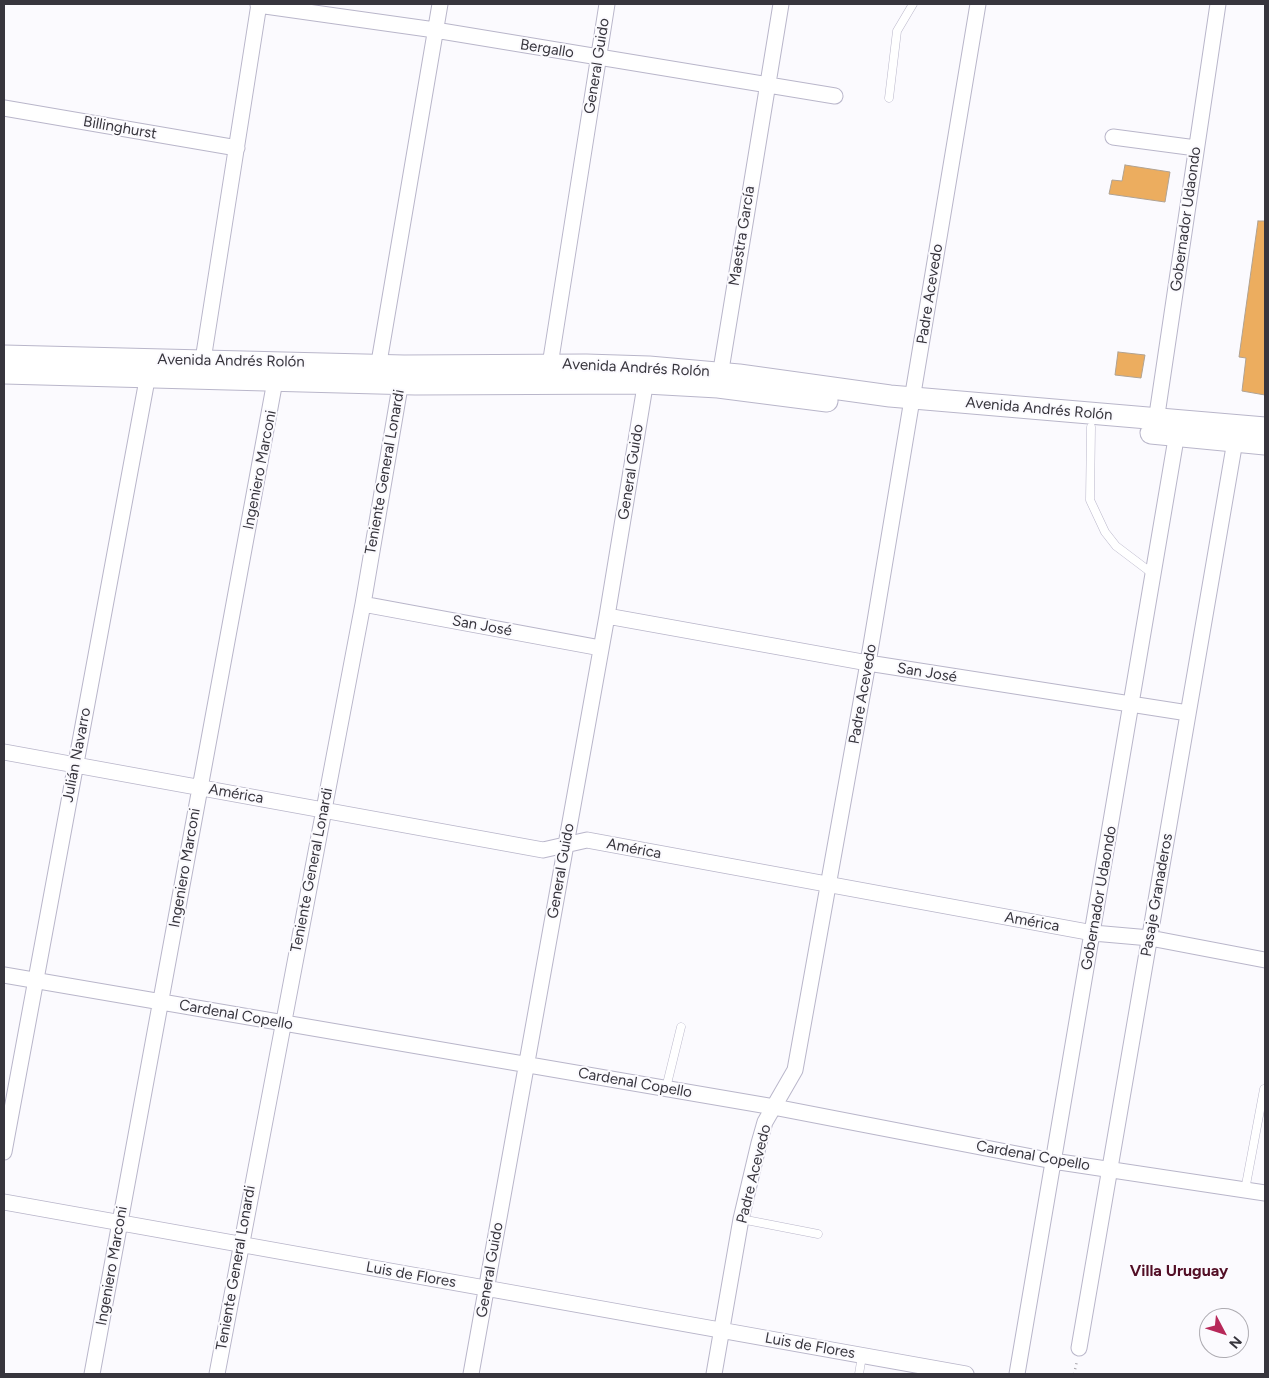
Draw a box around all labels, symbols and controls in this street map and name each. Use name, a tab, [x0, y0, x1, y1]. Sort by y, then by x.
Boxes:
street label: General Guido	[581, 17, 613, 115]
street label: Bergallo	[519, 36, 575, 62]
street label: Billinghurst	[82, 113, 158, 143]
street label: Gobernador Udaondo	[1167, 145, 1205, 293]
street label: Maestra García	[725, 185, 759, 287]
street label: Padre Acevedo	[913, 243, 947, 345]
street label: Avenida Andrés Rolón	[157, 351, 305, 371]
street label: Avenida Andrés Rolón	[562, 355, 710, 381]
street label: Teniente General Lonardi	[362, 388, 408, 556]
street label: Avenida Andrés Rolón	[965, 394, 1113, 424]
street label: Ingeniero Marconi	[240, 409, 280, 531]
street label: General Guido	[615, 423, 647, 521]
street label: San José	[451, 612, 513, 640]
street label: Padre Acevedo	[845, 643, 881, 745]
street label: San José	[896, 659, 958, 687]
street label: Julián Navarro	[59, 706, 95, 804]
street label: América	[207, 780, 265, 808]
street label: Teniente General Lonardi	[287, 786, 337, 954]
street label: Ingeniero Marconi	[166, 807, 204, 929]
street label: General Guido	[544, 822, 578, 920]
street label: Gobernador Udaondo	[1077, 825, 1121, 971]
street label: Pasaje Granaderos	[1137, 832, 1177, 958]
street label: América	[605, 835, 663, 863]
street label: América	[1003, 908, 1061, 936]
street label: Cardenal Copello	[178, 996, 294, 1034]
street label: Cardenal Copello	[577, 1064, 693, 1102]
street label: Padre Acevedo	[733, 1123, 775, 1225]
street label: Cardenal Copello	[975, 1137, 1091, 1175]
street label: Teniente General Lonardi	[213, 1184, 259, 1352]
street label: Ingeniero Marconi	[93, 1205, 131, 1327]
street label: General Guido	[473, 1221, 507, 1319]
street label: Luis de Flores	[364, 1258, 458, 1292]
district label: Villa Uruguay	[1130, 1261, 1228, 1281]
north arrow	[1199, 1308, 1249, 1358]
street label: Luis de Flores	[763, 1329, 857, 1363]
text: N	[1225, 1333, 1245, 1352]

